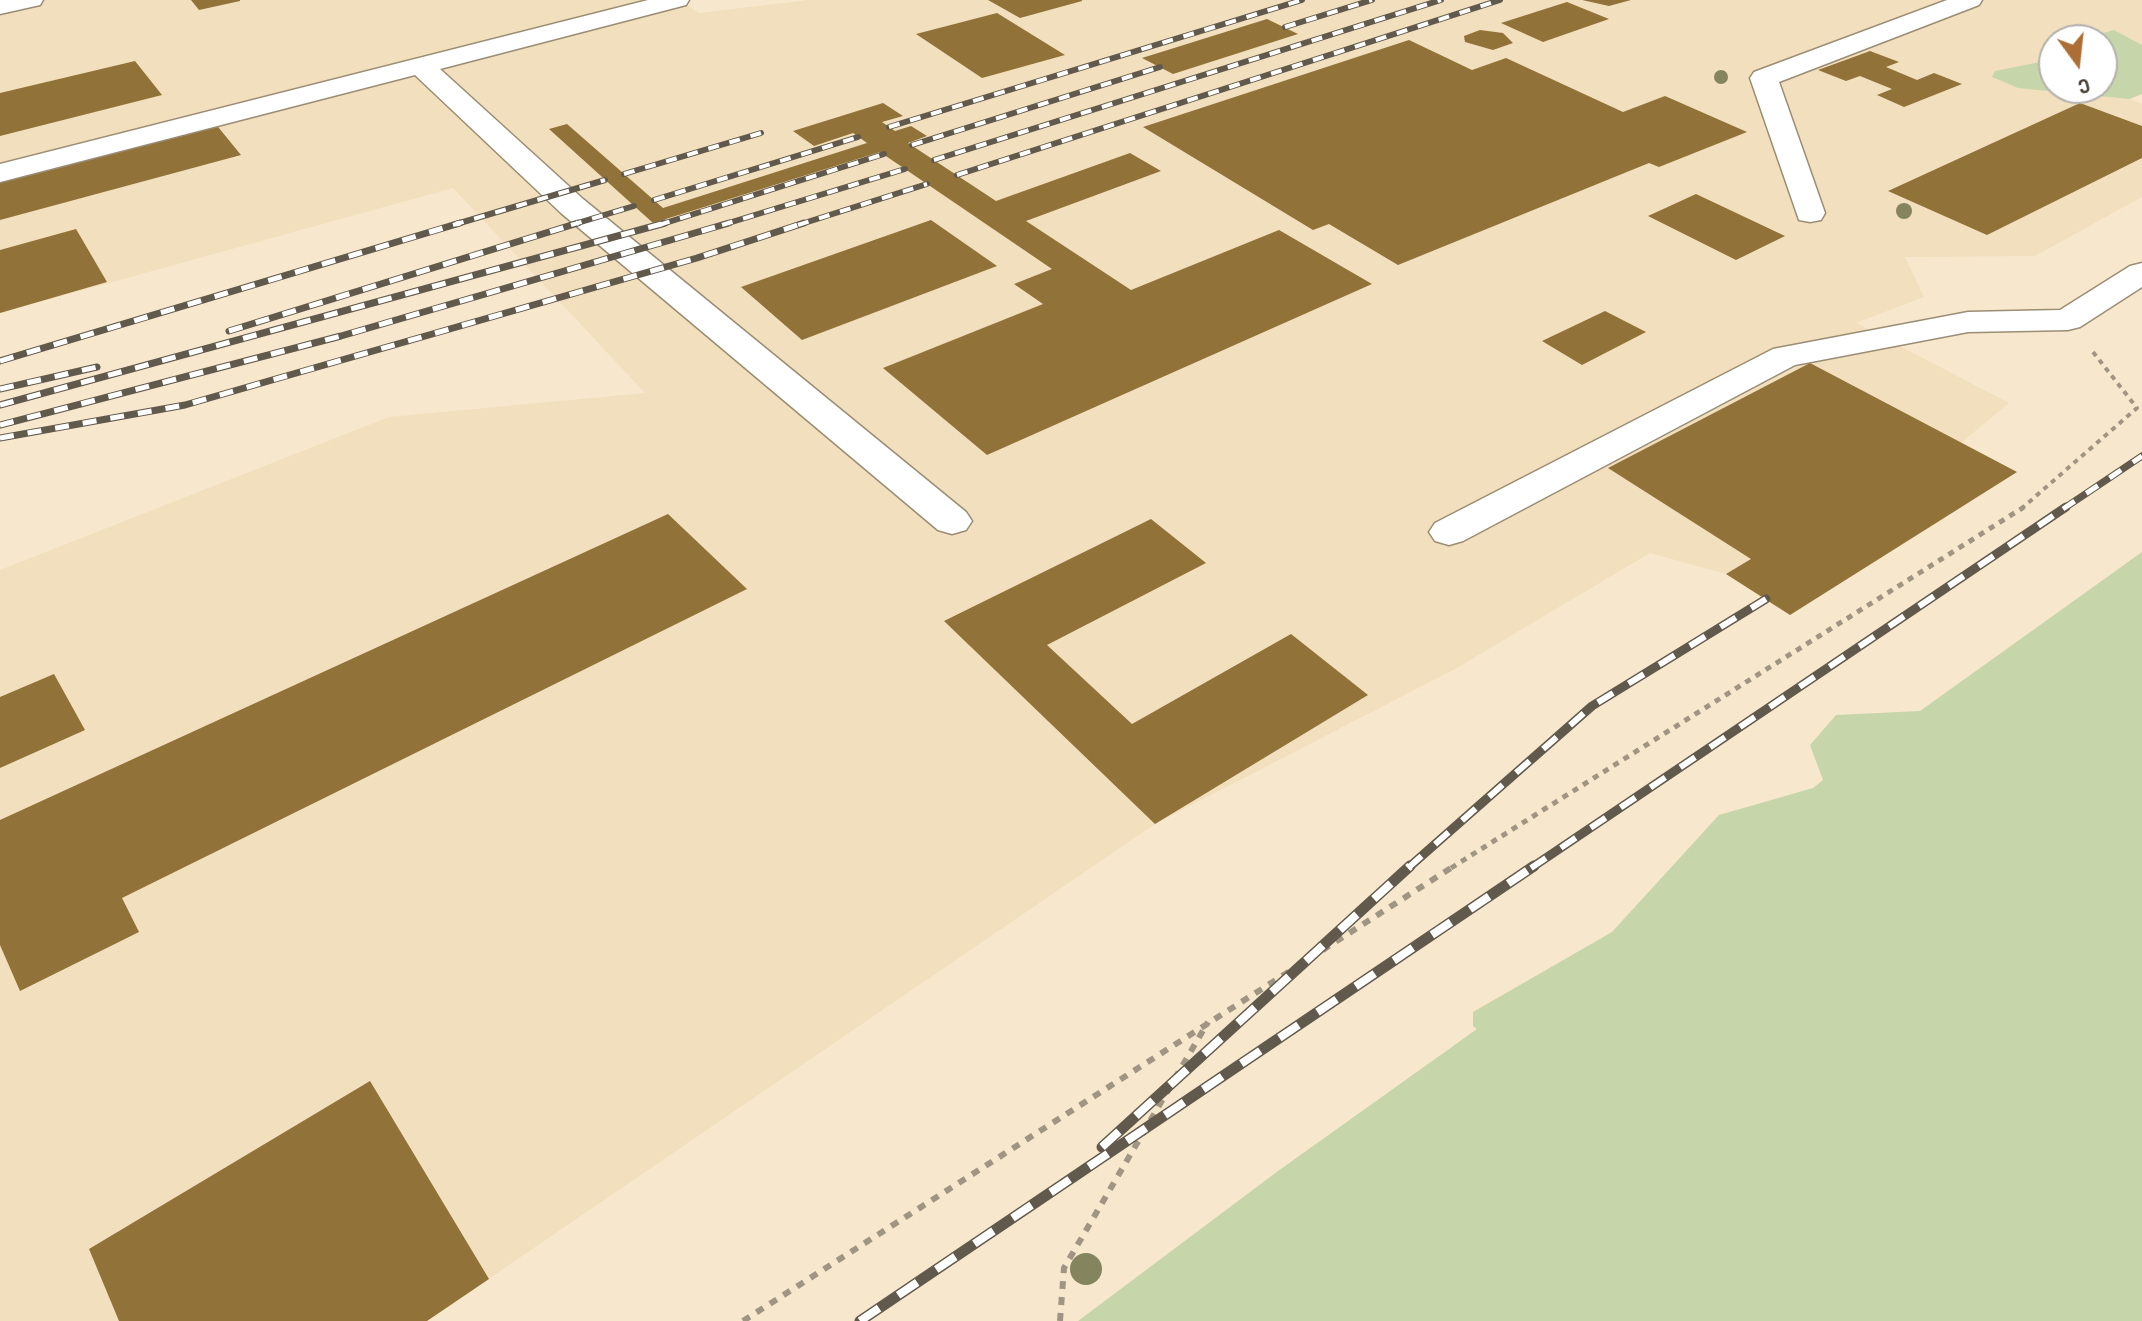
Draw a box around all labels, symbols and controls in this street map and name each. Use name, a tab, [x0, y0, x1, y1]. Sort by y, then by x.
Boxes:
north arrow	[2038, 24, 2118, 104]
text: С	[2075, 71, 2093, 100]

